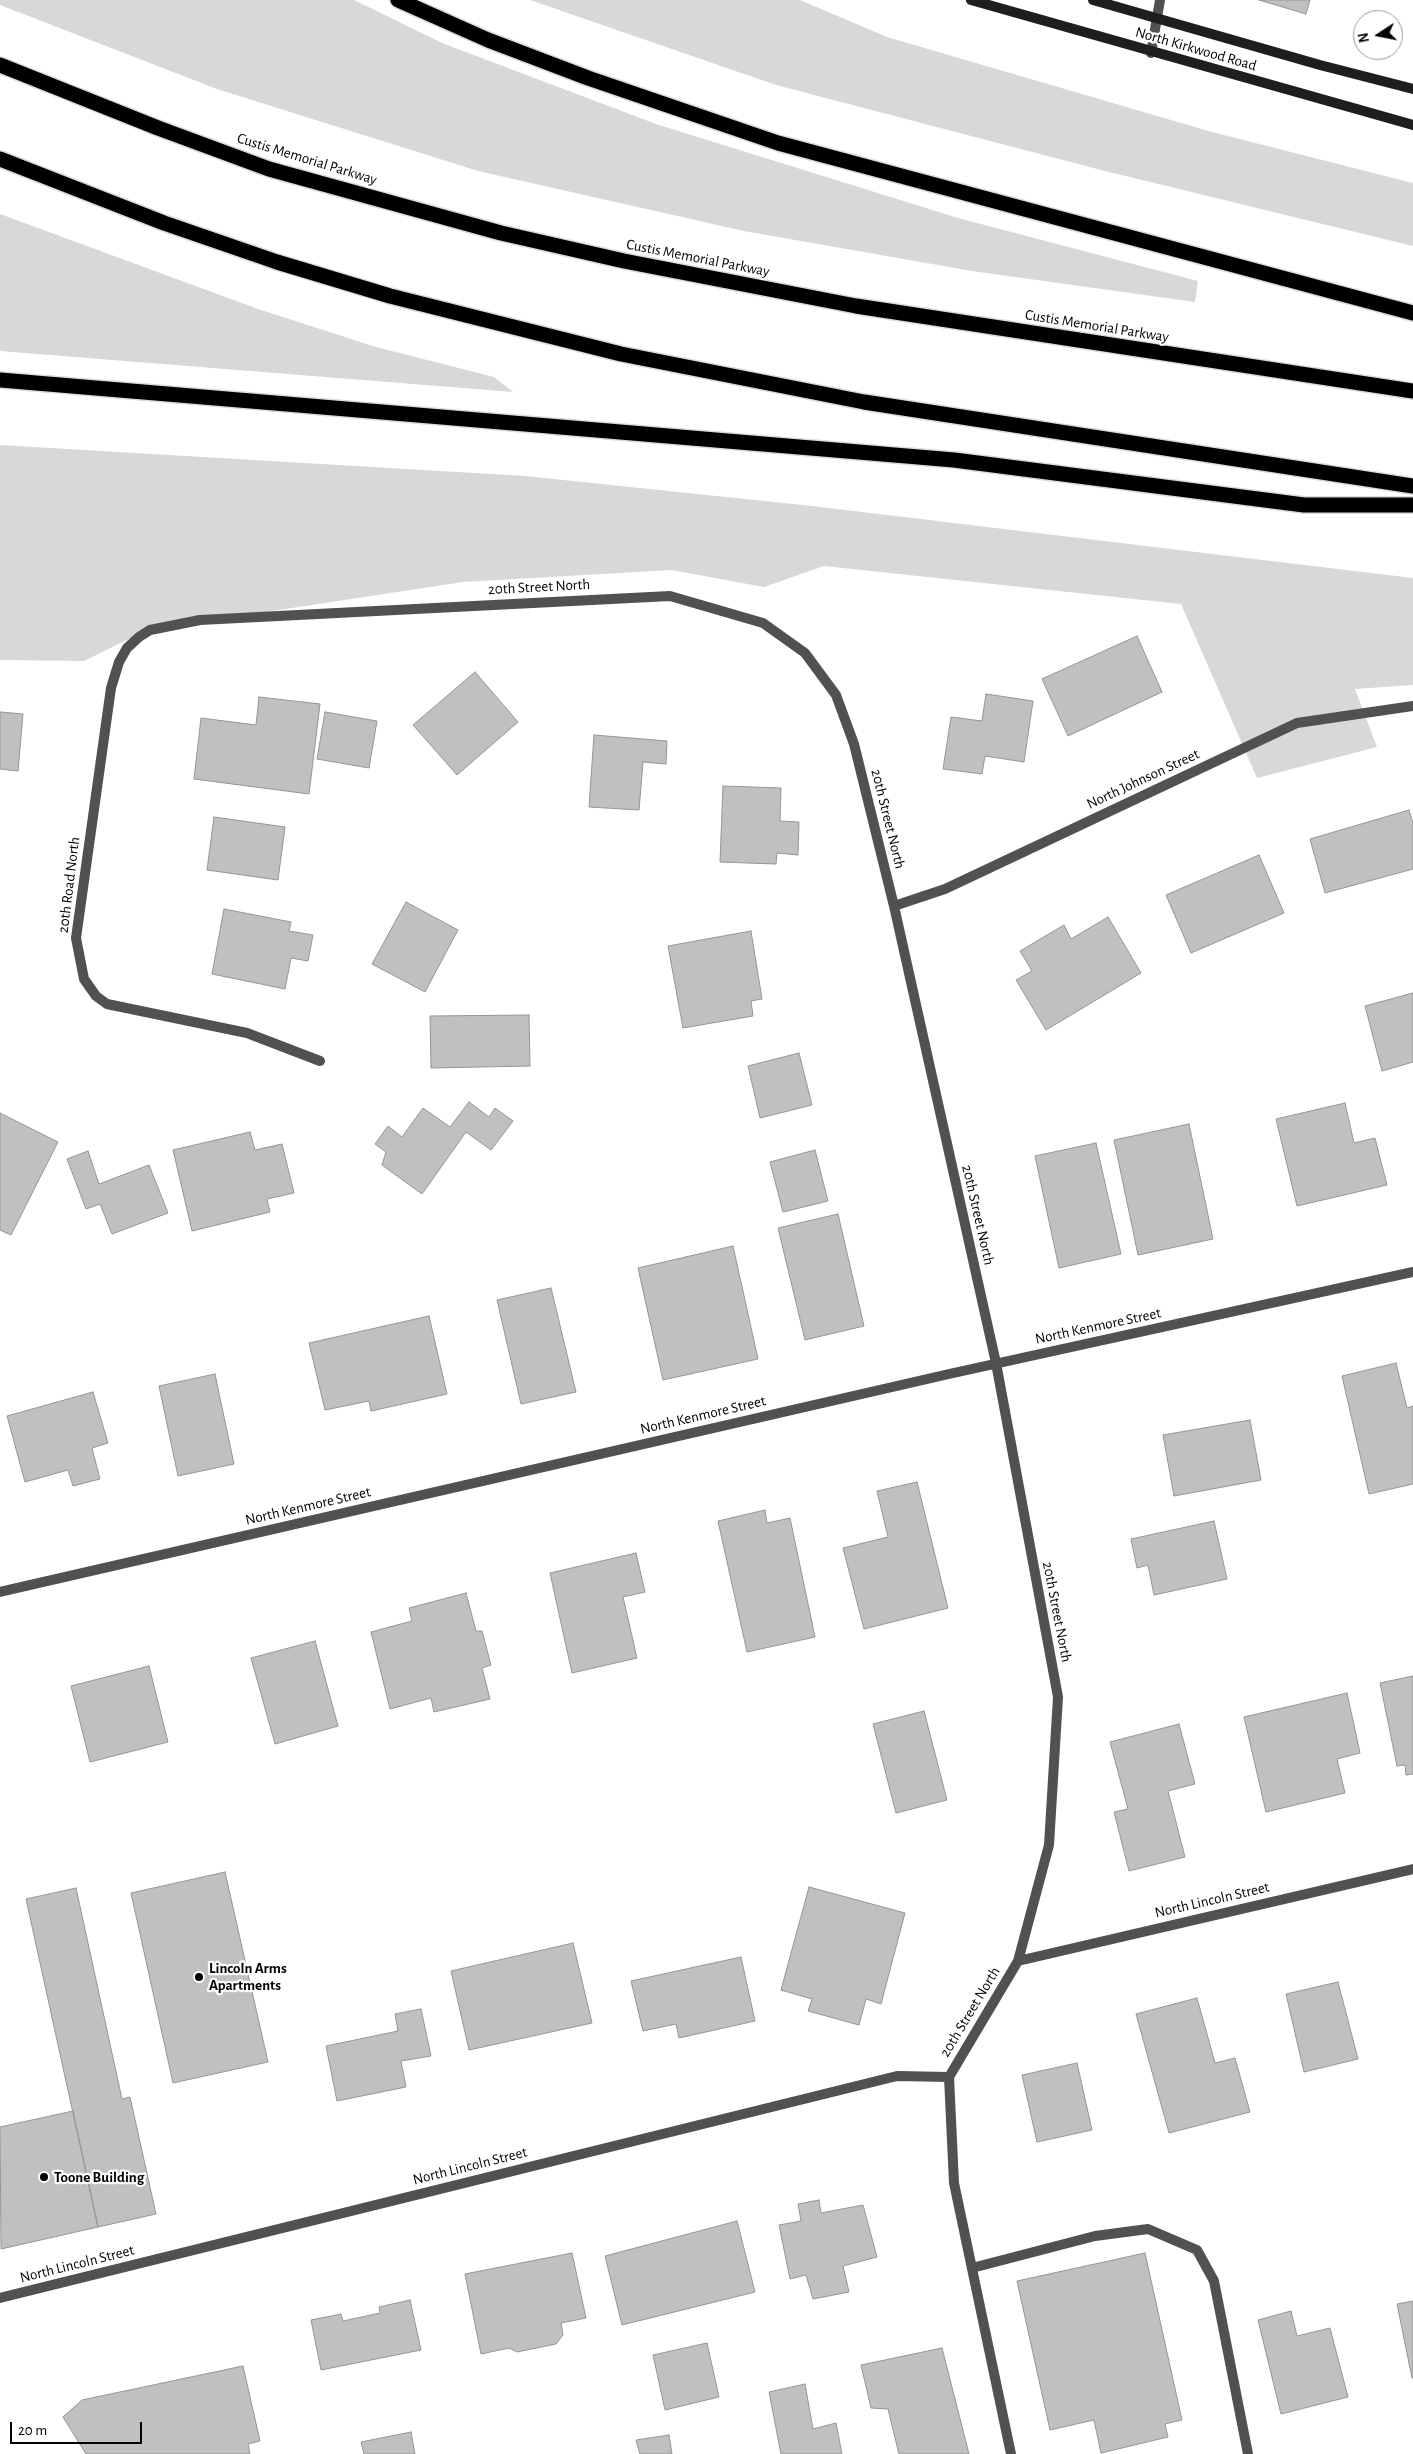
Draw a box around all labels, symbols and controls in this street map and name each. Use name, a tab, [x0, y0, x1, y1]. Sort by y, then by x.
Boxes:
north arrow	[1353, 10, 1403, 60]
street label: North Kirkwood Road	[1133, 23, 1259, 75]
text: N	[1356, 32, 1372, 44]
street label: Custis Memorial Parkway	[235, 129, 379, 189]
street label: Custis Memorial Parkway	[625, 235, 771, 281]
street label: Custis Memorial Parkway	[1024, 306, 1170, 346]
street label: 20th Street North	[488, 575, 590, 599]
street label: North Johnson Street	[1084, 745, 1202, 813]
street label: 20th Street North	[867, 767, 909, 871]
street label: 20th Road North	[54, 836, 84, 934]
street label: 20th Street North	[958, 1163, 998, 1267]
street label: North Kenmore Street	[1033, 1304, 1163, 1348]
street label: North Kenmore Street	[639, 1392, 767, 1438]
street label: North Kenmore Street	[244, 1483, 372, 1529]
street label: 20th Street North	[1038, 1560, 1076, 1664]
street label: North Lincoln Street	[1153, 1878, 1271, 1922]
place label: Lincoln Arms Apartments	[209, 1959, 287, 1994]
street label: 20th Street North	[936, 1964, 1004, 2060]
marker: Lincoln Arms Apartments	[193, 1971, 205, 1983]
street label: North Lincoln Street	[411, 2143, 529, 2189]
place label: Toone Building	[54, 2168, 144, 2186]
marker: Toone Building	[38, 2171, 50, 2183]
street label: North Lincoln Street	[18, 2241, 136, 2287]
scale bar	[12, 2412, 145, 2444]
text: 20 m	[18, 2423, 47, 2438]

